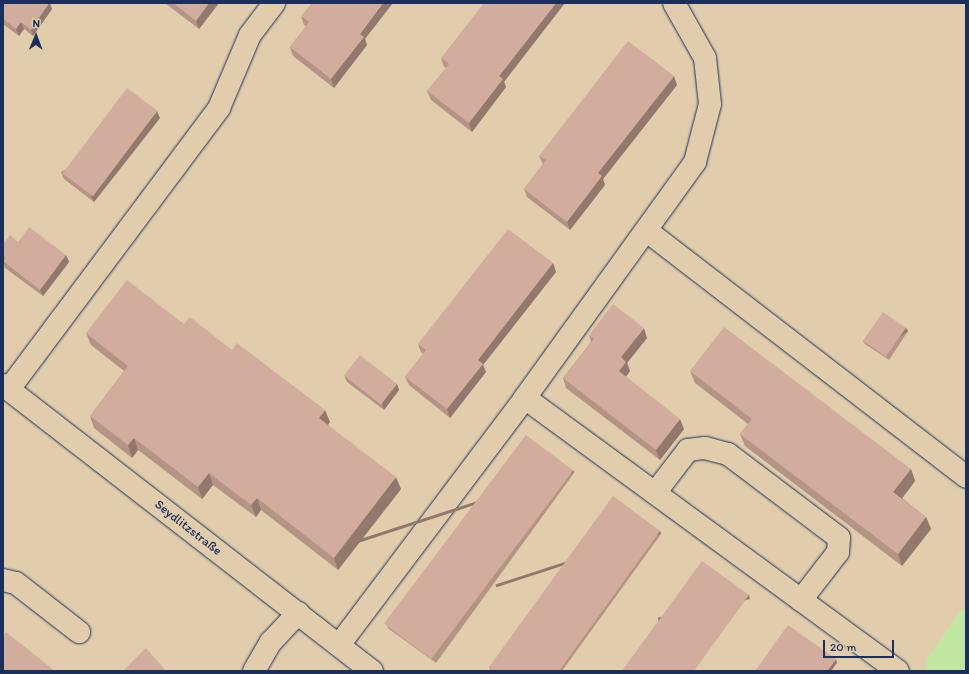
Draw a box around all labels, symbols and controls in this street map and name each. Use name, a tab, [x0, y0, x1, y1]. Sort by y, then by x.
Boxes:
north arrow	[16, 16, 56, 56]
text: N	[32, 17, 40, 30]
street label: Seydlitzstraße	[151, 497, 225, 559]
scale bar	[825, 632, 896, 658]
text: 20 m	[830, 640, 857, 654]

